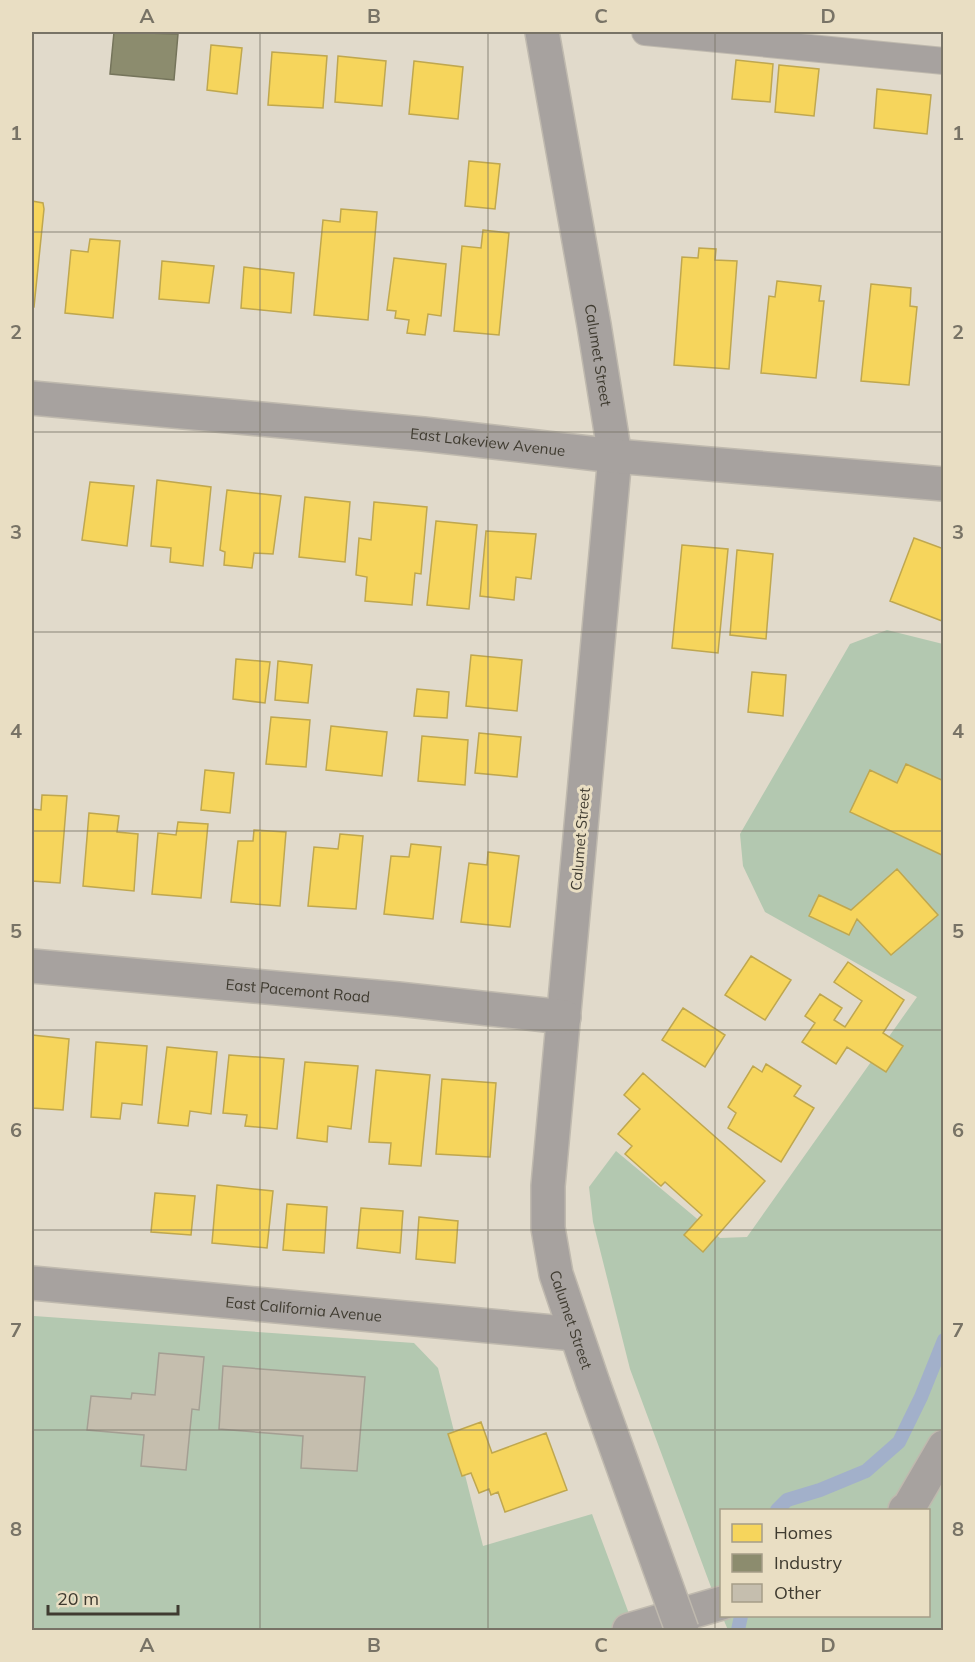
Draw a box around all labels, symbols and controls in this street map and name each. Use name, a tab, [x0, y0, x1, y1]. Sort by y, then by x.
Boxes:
text: A	[140, 3, 155, 28]
text: B	[367, 3, 381, 28]
text: C	[594, 3, 608, 28]
text: D	[820, 3, 836, 28]
text: 1	[10, 120, 22, 145]
text: 1	[952, 120, 964, 145]
street label: Calumet Street	[581, 302, 616, 408]
text: 2	[10, 319, 22, 344]
text: 2	[952, 319, 964, 344]
street label: East Lakeview Avenue	[410, 423, 567, 460]
text: 3	[10, 519, 22, 544]
text: 3	[952, 519, 964, 544]
text: 4	[10, 718, 22, 743]
text: 4	[952, 718, 964, 743]
street label: Calumet Street	[566, 787, 594, 891]
text: 5	[10, 918, 22, 943]
text: 5	[952, 918, 964, 943]
street label: East Pacemont Road	[225, 974, 371, 1006]
text: 6	[10, 1117, 22, 1142]
text: 6	[952, 1117, 964, 1142]
street label: Calumet Street	[546, 1267, 597, 1371]
street label: East California Avenue	[225, 1292, 383, 1325]
text: 7	[10, 1317, 22, 1342]
text: 7	[952, 1317, 964, 1342]
legend	[720, 1509, 930, 1617]
text: 8	[10, 1516, 22, 1541]
text: 8	[952, 1516, 964, 1541]
text: Homes	[774, 1521, 833, 1544]
text: Industry	[774, 1551, 843, 1574]
scale bar	[48, 1578, 178, 1616]
text: Other	[774, 1581, 822, 1604]
text: 20 m	[57, 1587, 99, 1610]
text: A	[140, 1632, 155, 1657]
text: B	[367, 1632, 381, 1657]
text: C	[594, 1632, 608, 1657]
text: D	[820, 1632, 836, 1657]

